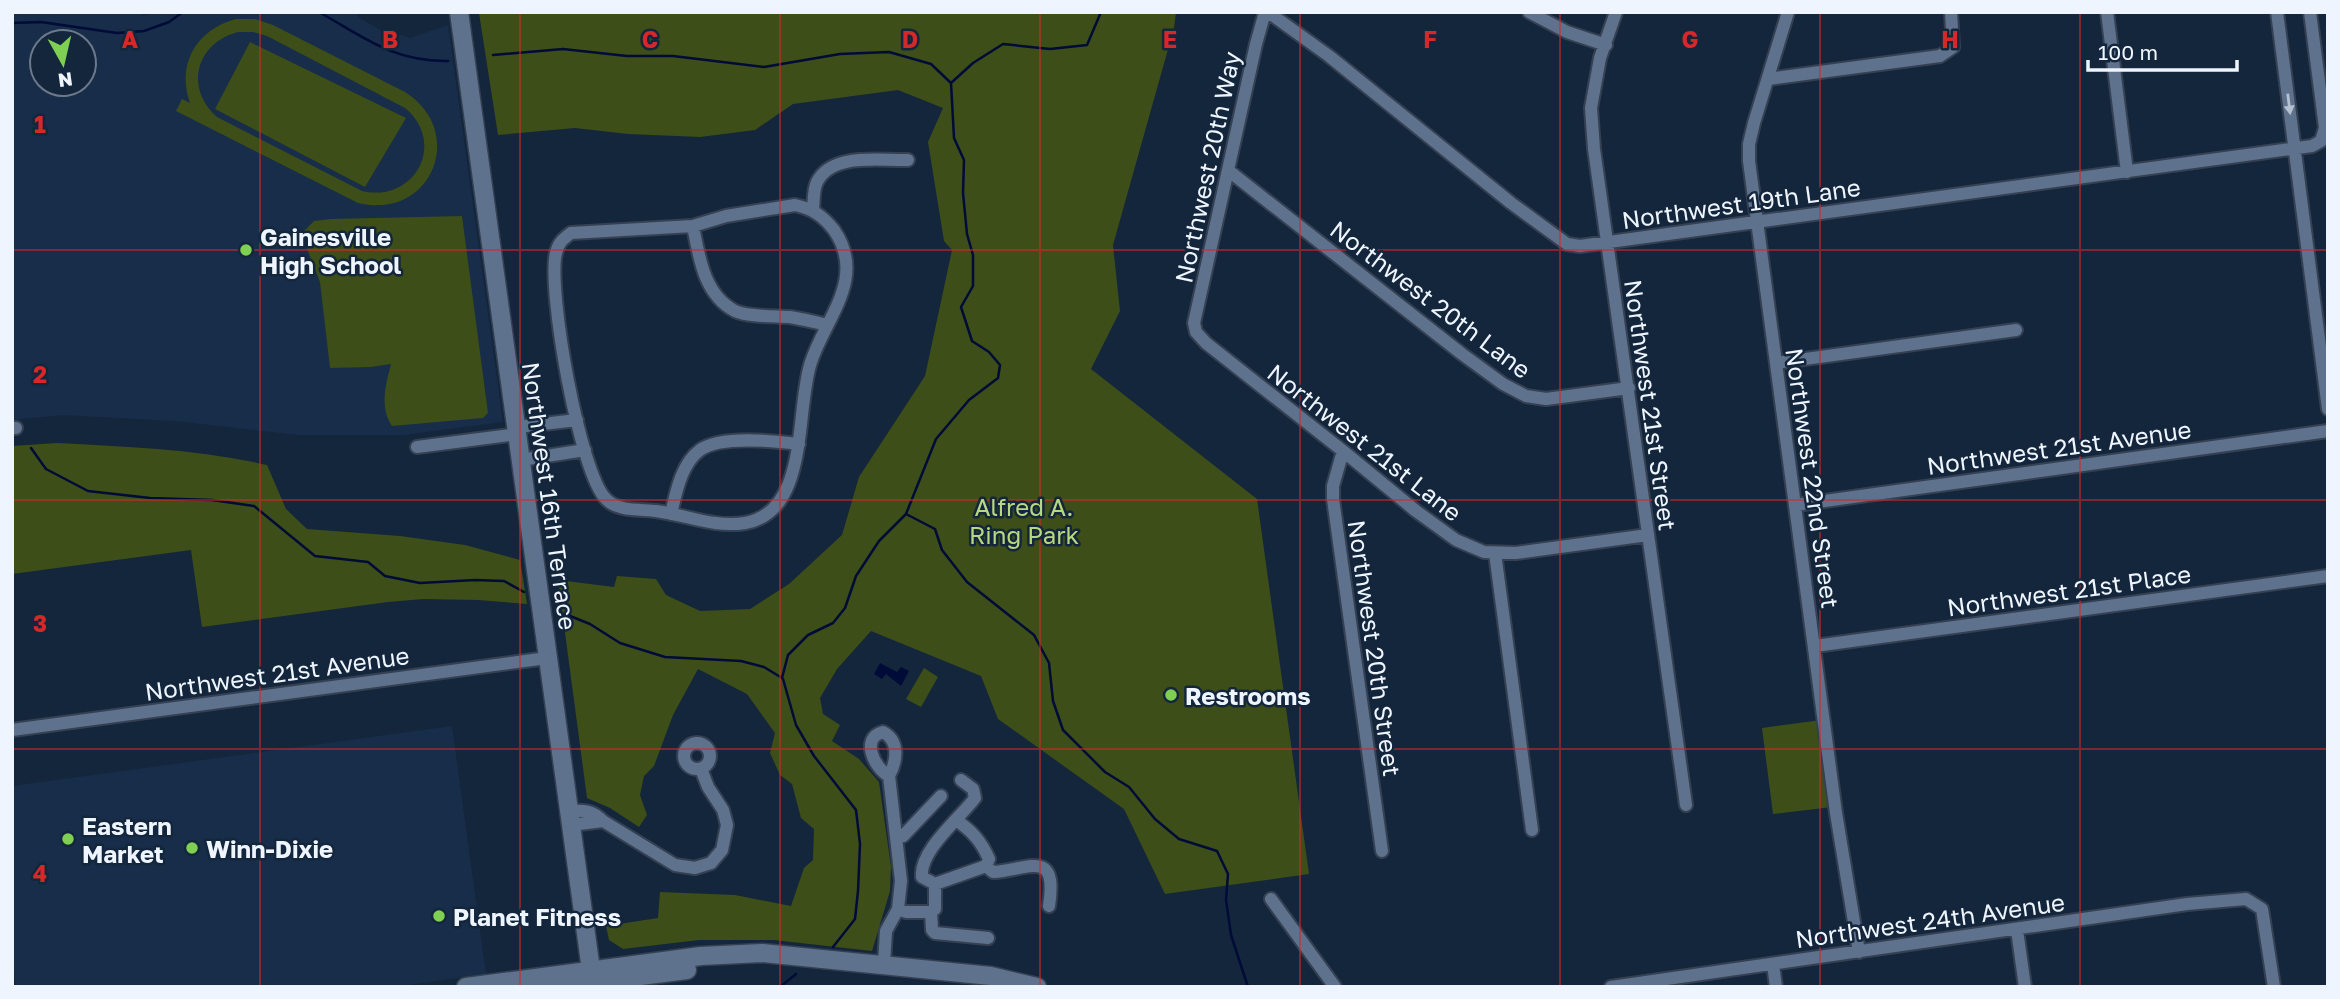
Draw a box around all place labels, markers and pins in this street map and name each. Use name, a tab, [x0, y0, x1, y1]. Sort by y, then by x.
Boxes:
place label: Gainesville High School	[260, 222, 401, 279]
marker: Gainesville High School	[238, 242, 254, 258]
place label: Restrooms	[1185, 681, 1311, 710]
marker: Restrooms	[1163, 687, 1179, 703]
place label: Eastern Market	[82, 811, 172, 868]
marker: Eastern Market	[60, 831, 76, 847]
place label: Winn-Dixie	[206, 834, 333, 863]
marker: Winn-Dixie	[184, 840, 200, 856]
place label: Planet Fitness	[453, 902, 621, 931]
marker: Planet Fitness	[431, 908, 447, 924]

